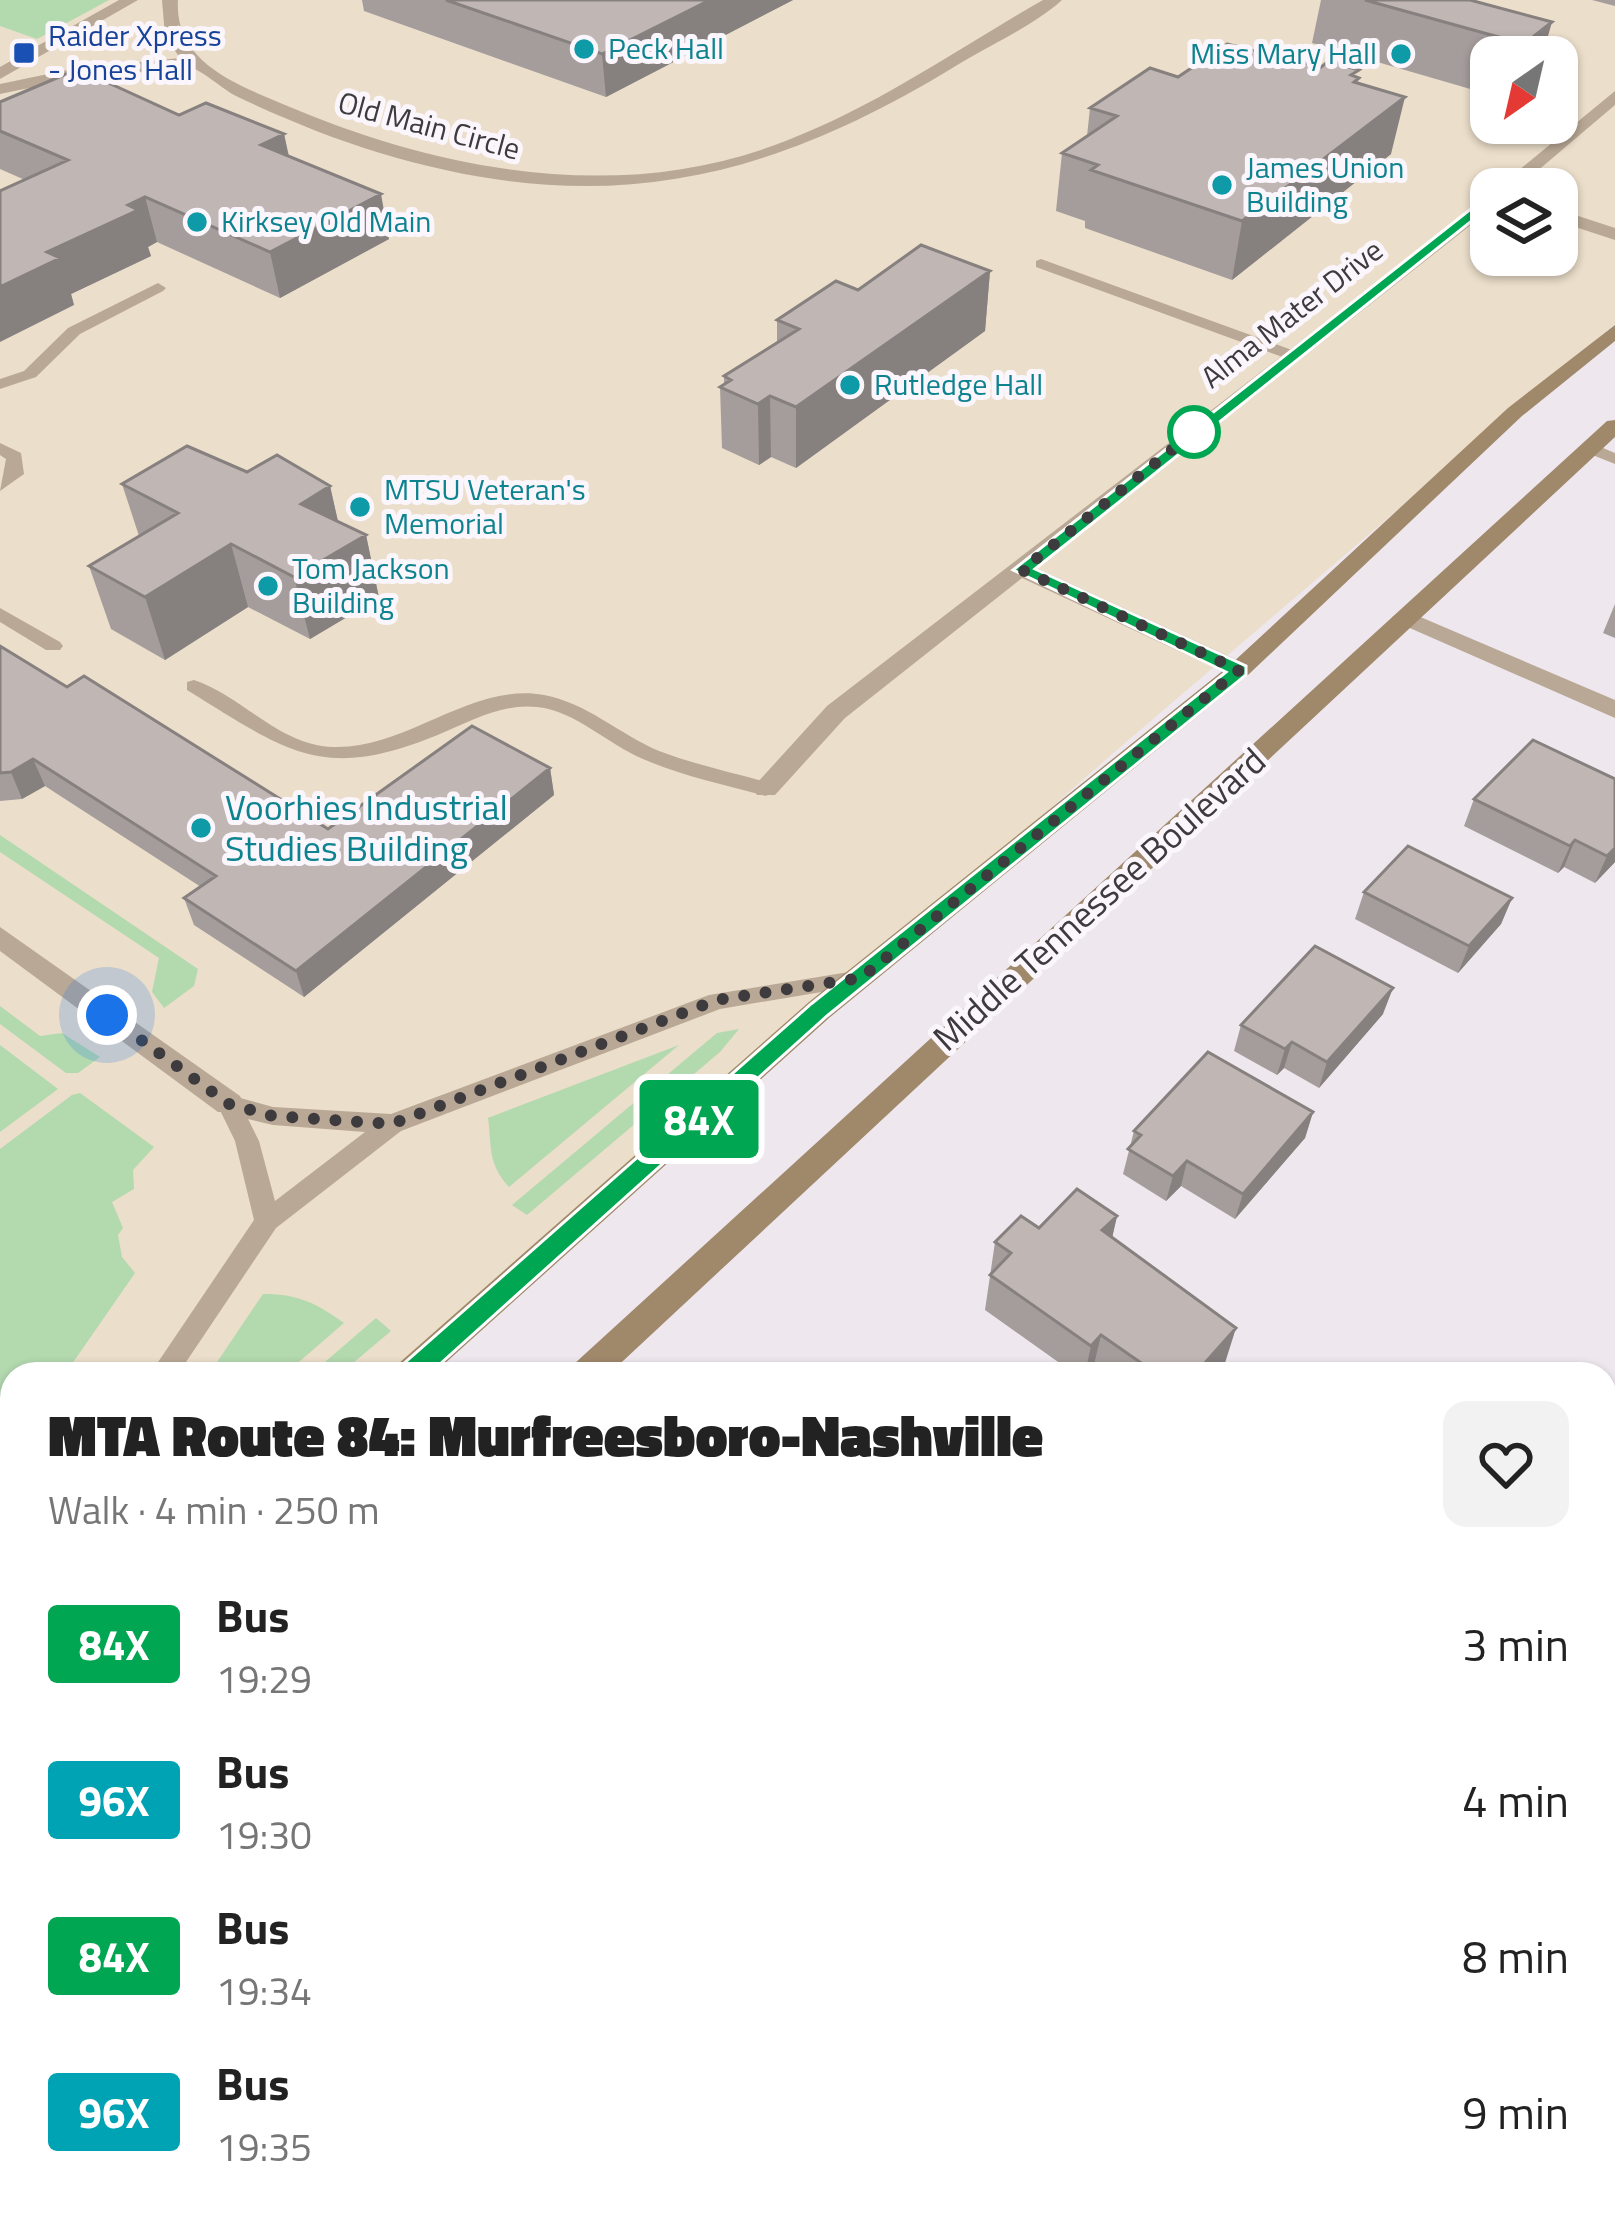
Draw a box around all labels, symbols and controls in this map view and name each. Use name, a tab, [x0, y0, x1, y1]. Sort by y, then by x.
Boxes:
place label: Raider Xpress - Jones Hall	[48, 12, 222, 92]
place label: Peck Hall	[608, 25, 724, 71]
place label: Miss Mary Hall	[1190, 30, 1377, 76]
marker: Peck Hall	[571, 36, 597, 62]
north arrow	[1470, 36, 1578, 144]
map controls	[1470, 36, 1578, 276]
marker: Raider Xpress - Jones Hall	[11, 40, 37, 66]
marker: Miss Mary Hall	[1388, 41, 1414, 67]
street label: Old Main Circle	[333, 79, 525, 171]
place label: James Union Building	[1246, 144, 1404, 224]
button: layers	[1470, 168, 1578, 276]
marker: James Union Building	[1209, 172, 1235, 198]
place label: Kirksey Old Main	[221, 198, 431, 244]
marker: Kirksey Old Main	[184, 209, 210, 235]
street label: Alma Mater Drive	[1191, 227, 1392, 399]
place label: Rutledge Hall	[874, 361, 1043, 407]
marker: Rutledge Hall	[837, 372, 863, 398]
unlabelled marker	[1169, 407, 1219, 457]
place label: MTSU Veteran's Memorial	[384, 466, 586, 546]
marker: MTSU Veteran's Memorial	[347, 494, 373, 520]
place label: Tom Jackson Building	[292, 545, 450, 625]
marker: Tom Jackson Building	[255, 573, 281, 599]
street label: Middle Tennessee Boulevard	[920, 734, 1277, 1063]
place label: Voorhies Industrial Studies Building	[225, 779, 508, 875]
marker: Voorhies Industrial Studies Building	[188, 815, 214, 841]
your location	[77, 985, 137, 1045]
line badge: 84X	[630, 1080, 768, 1158]
text: 84X	[664, 1087, 734, 1151]
text: MTA Route 84: Murfreesboro-Nashville	[48, 1391, 1043, 1478]
button: heart	[1443, 1401, 1569, 1527]
text: Walk · 4 min · 250 m	[48, 1480, 380, 1539]
text: Bus	[216, 1581, 290, 1649]
text: 3 min	[1462, 1610, 1569, 1678]
text: 84X	[79, 1612, 149, 1676]
text: 19:29	[216, 1649, 312, 1708]
text: Bus	[216, 1737, 290, 1805]
text: 4 min	[1462, 1766, 1569, 1834]
text: 96X	[79, 1768, 149, 1832]
text: 19:30	[216, 1805, 312, 1864]
text: Bus	[216, 1893, 290, 1961]
text: 8 min	[1462, 1922, 1569, 1990]
text: 84X	[79, 1924, 149, 1988]
text: 19:34	[216, 1961, 312, 2020]
text: Bus	[216, 2049, 290, 2117]
text: 9 min	[1462, 2078, 1569, 2146]
text: 96X	[79, 2080, 149, 2144]
text: 19:35	[216, 2117, 312, 2176]

